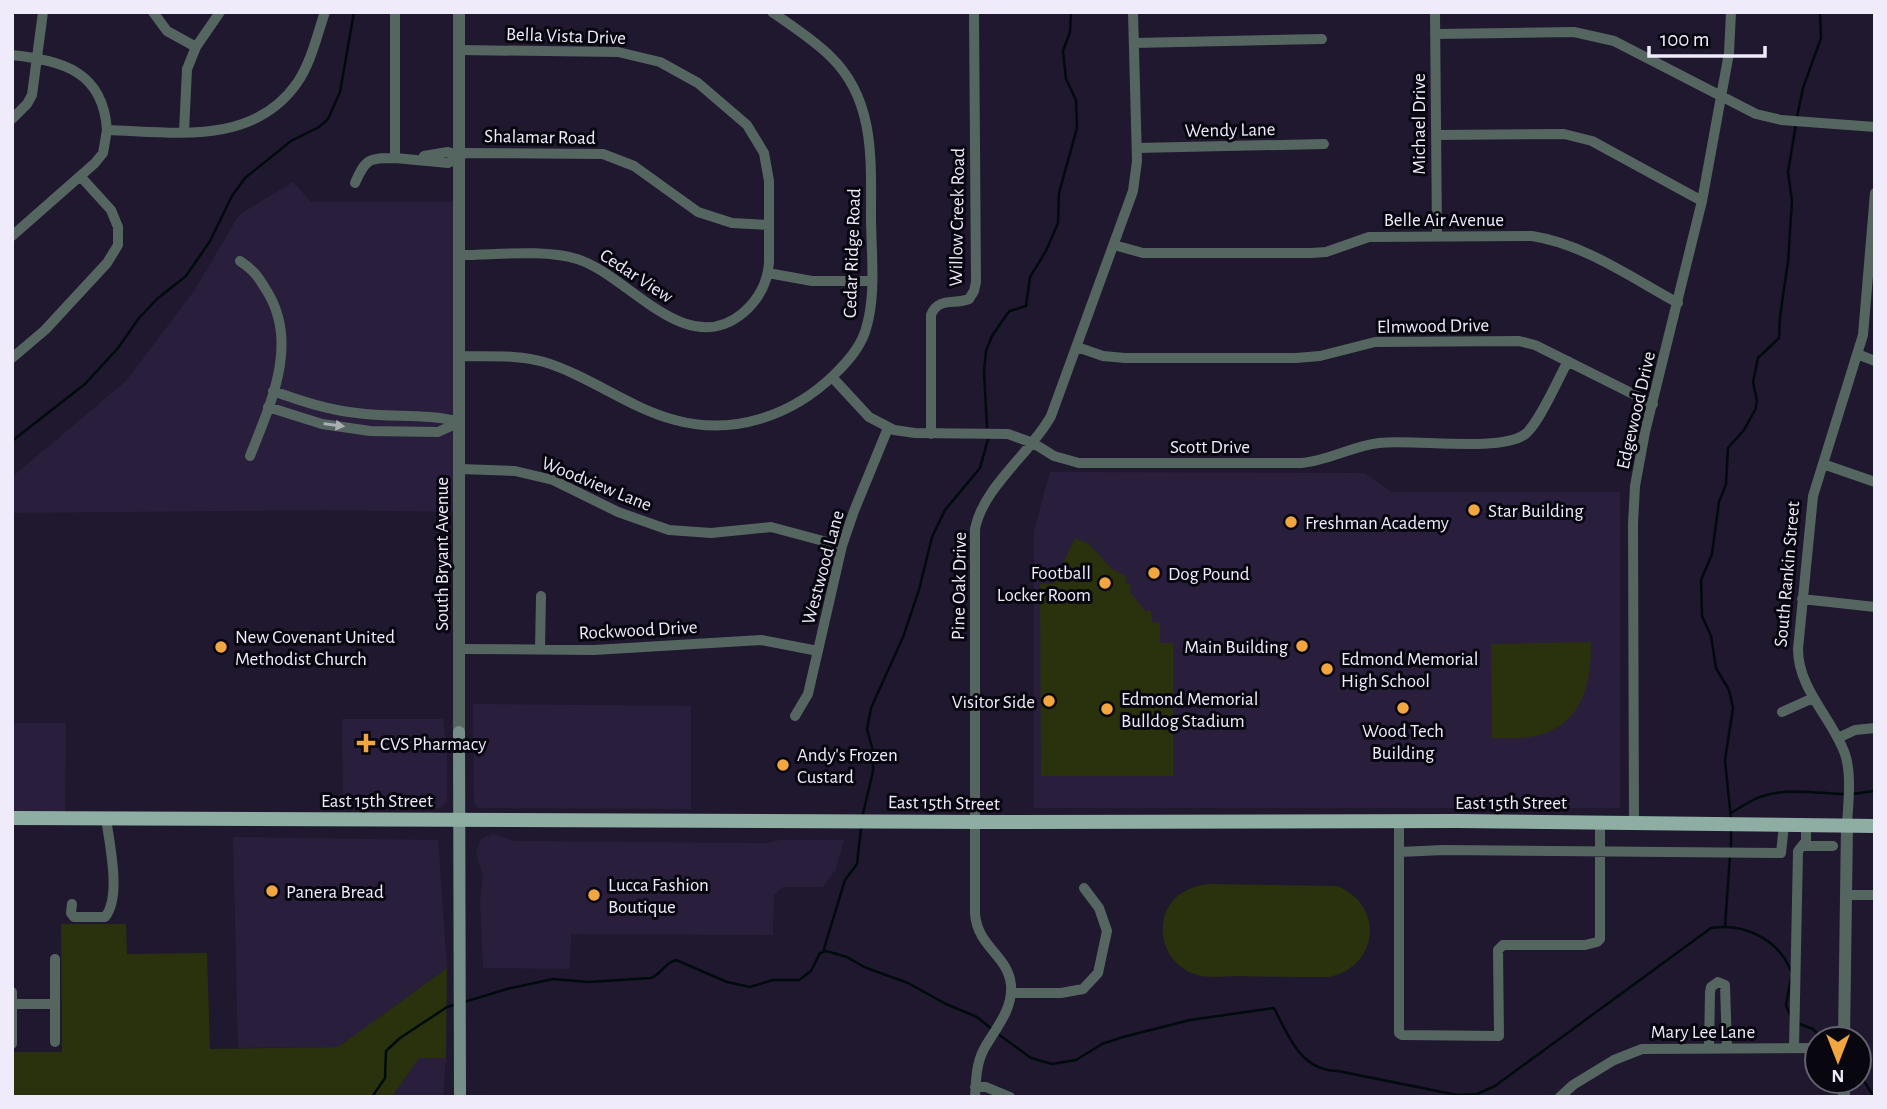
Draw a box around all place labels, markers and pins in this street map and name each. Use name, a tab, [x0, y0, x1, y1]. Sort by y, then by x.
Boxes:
marker: Star Building	[1466, 502, 1482, 518]
place label: Star Building	[1488, 502, 1584, 521]
marker: Freshman Academy	[1283, 514, 1299, 530]
place label: Freshman Academy	[1305, 514, 1449, 533]
place label: Football Locker Room	[997, 564, 1091, 605]
marker: Dog Pound	[1146, 565, 1162, 581]
place label: Dog Pound	[1168, 565, 1250, 584]
marker: Football Locker Room	[1097, 575, 1113, 591]
place label: New Covenant United Methodist Church	[235, 628, 395, 669]
place label: Main Building	[1184, 638, 1289, 657]
marker: Main Building	[1294, 638, 1310, 654]
marker: New Covenant United Methodist Church	[213, 639, 229, 655]
place label: Edmond Memorial High School	[1341, 650, 1479, 691]
marker: Edmond Memorial High School	[1319, 661, 1335, 677]
place label: Edmond Memorial Bulldog Stadium	[1121, 690, 1259, 731]
place label: Visitor Side	[952, 693, 1035, 712]
marker: Visitor Side	[1041, 693, 1057, 709]
marker: Wood Tech Building	[1395, 700, 1411, 716]
marker: Edmond Memorial Bulldog Stadium	[1099, 701, 1115, 717]
place label: Wood Tech Building	[1362, 722, 1444, 763]
marker: CVS Pharmacy	[358, 735, 374, 751]
place label: CVS Pharmacy	[380, 735, 486, 754]
place label: Andy's Frozen Custard	[797, 746, 898, 787]
marker: Andy's Frozen Custard	[775, 757, 791, 773]
place label: Lucca Fashion Boutique	[608, 876, 709, 917]
marker: Panera Bread	[264, 883, 280, 899]
place label: Panera Bread	[286, 883, 384, 902]
marker: Lucca Fashion Boutique	[586, 887, 602, 903]

